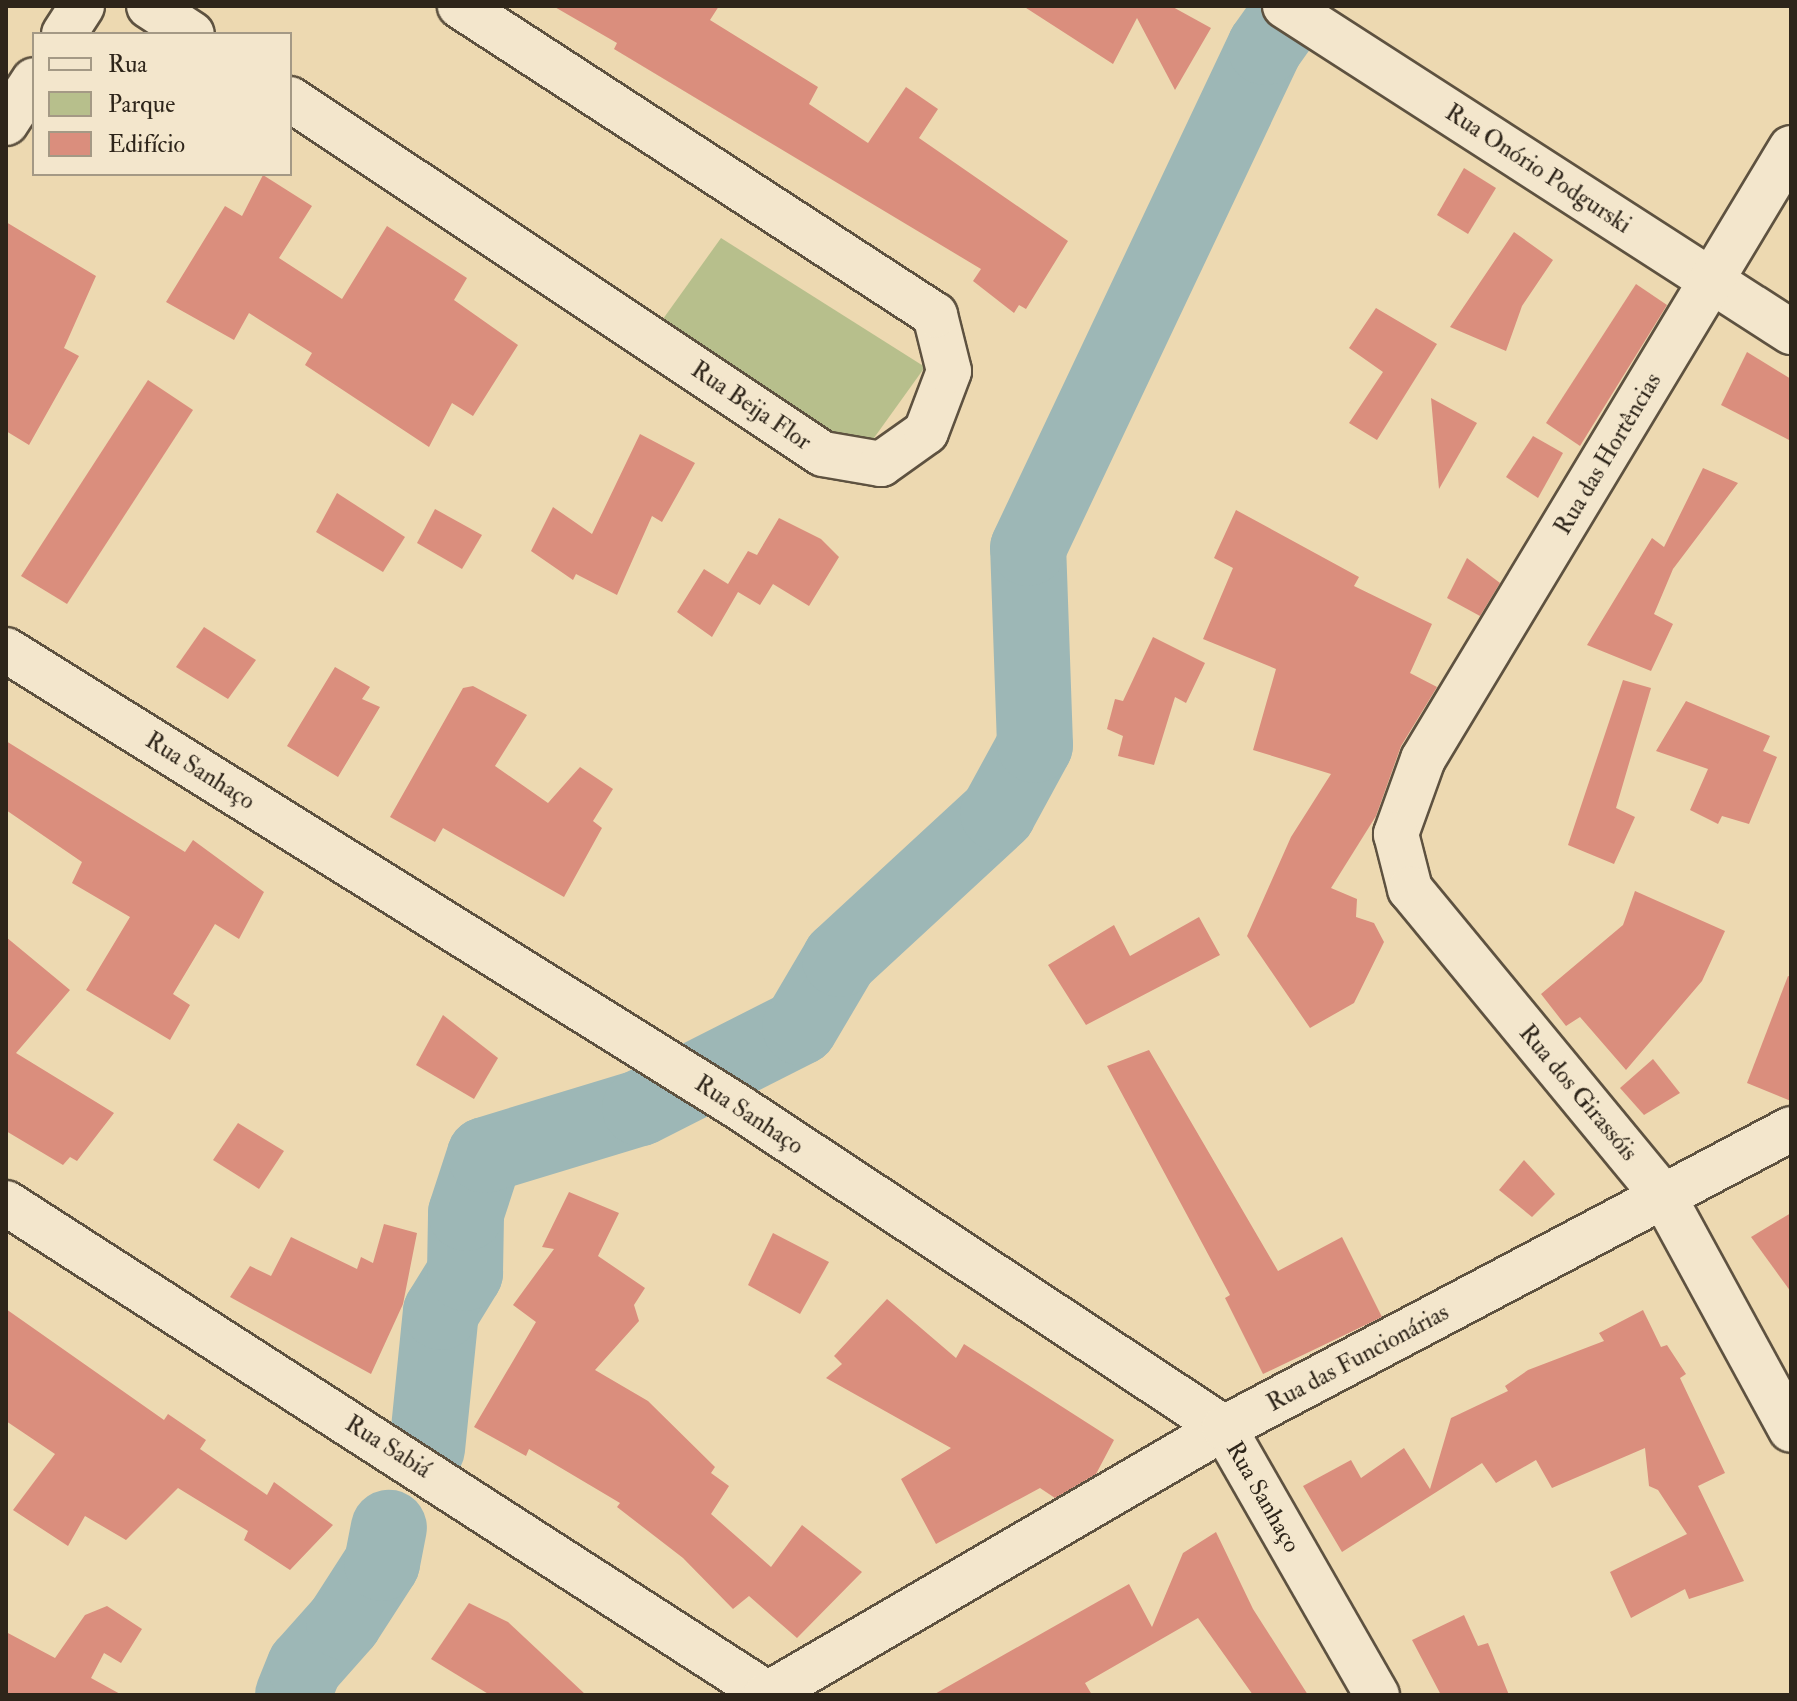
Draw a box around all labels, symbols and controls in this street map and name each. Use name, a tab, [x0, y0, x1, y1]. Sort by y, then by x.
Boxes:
legend	[32, 32, 292, 176]
text: Rua	[108, 49, 147, 80]
text: Parque	[108, 89, 175, 120]
street label: Rua Onório Podgurski	[1440, 98, 1636, 240]
text: Edifício	[108, 129, 185, 160]
street label: Rua Beija Flor	[686, 355, 816, 457]
street label: Rua das Hortências	[1548, 368, 1668, 540]
street label: Rua Sanhaço	[140, 726, 260, 816]
street label: Rua dos Girassóis	[1513, 1019, 1643, 1167]
street label: Rua Sanhaço	[689, 1069, 809, 1161]
street label: Rua das Funcionárias	[1262, 1298, 1454, 1418]
street label: Rua Sabiá	[340, 1410, 436, 1484]
street label: Rua Sanhaço	[1220, 1436, 1306, 1558]

